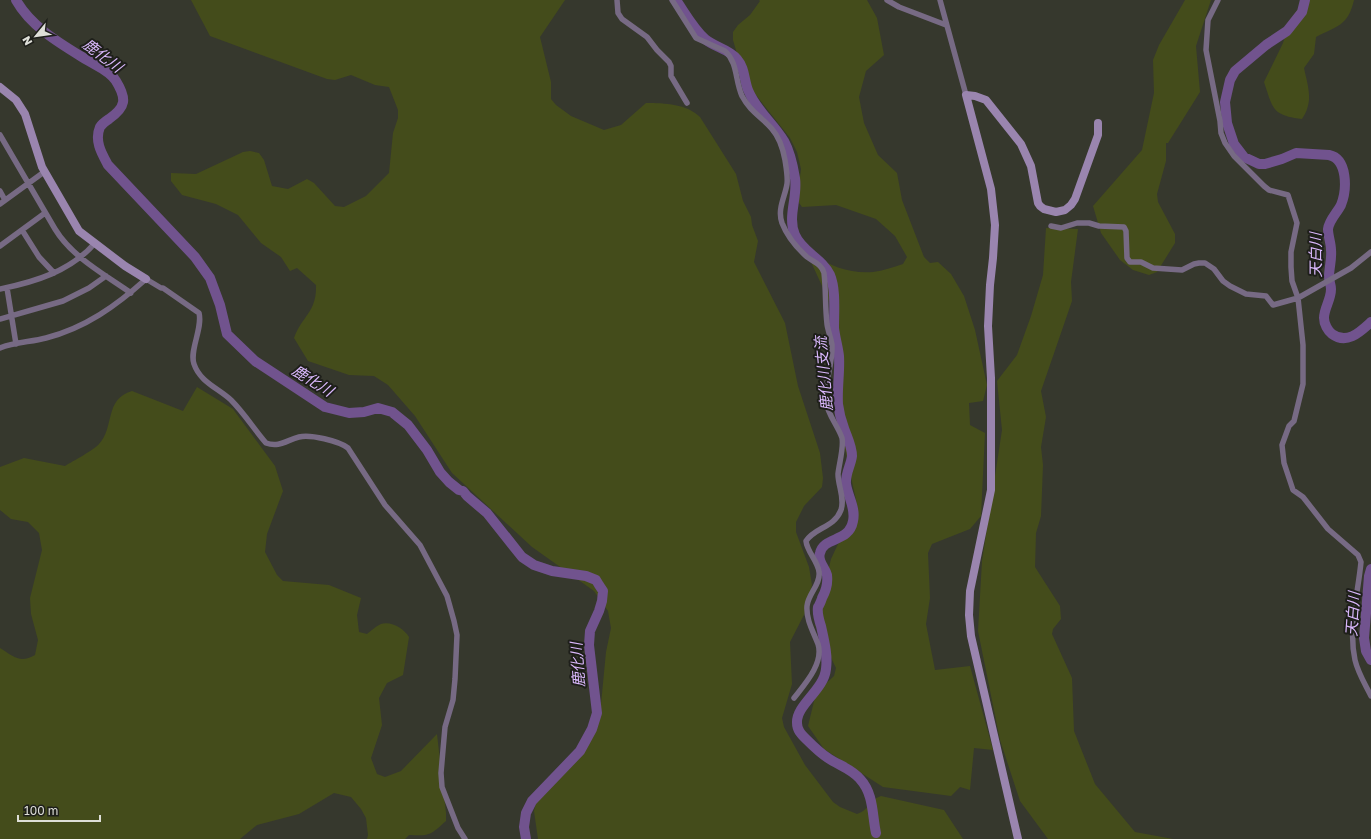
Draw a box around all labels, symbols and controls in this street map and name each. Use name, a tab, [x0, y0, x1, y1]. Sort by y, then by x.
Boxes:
north arrow	[16, 16, 56, 56]
text: N	[19, 34, 35, 48]
water label: 鹿化川	[80, 34, 128, 77]
water label: 天白川	[1306, 231, 1324, 278]
water label: 鹿化川支流	[811, 334, 835, 412]
water label: 鹿化川	[289, 360, 339, 401]
water label: 天白川	[1341, 589, 1363, 637]
water label: 鹿化川	[566, 640, 588, 688]
scale bar	[18, 797, 100, 823]
text: 100 m	[24, 803, 58, 818]

